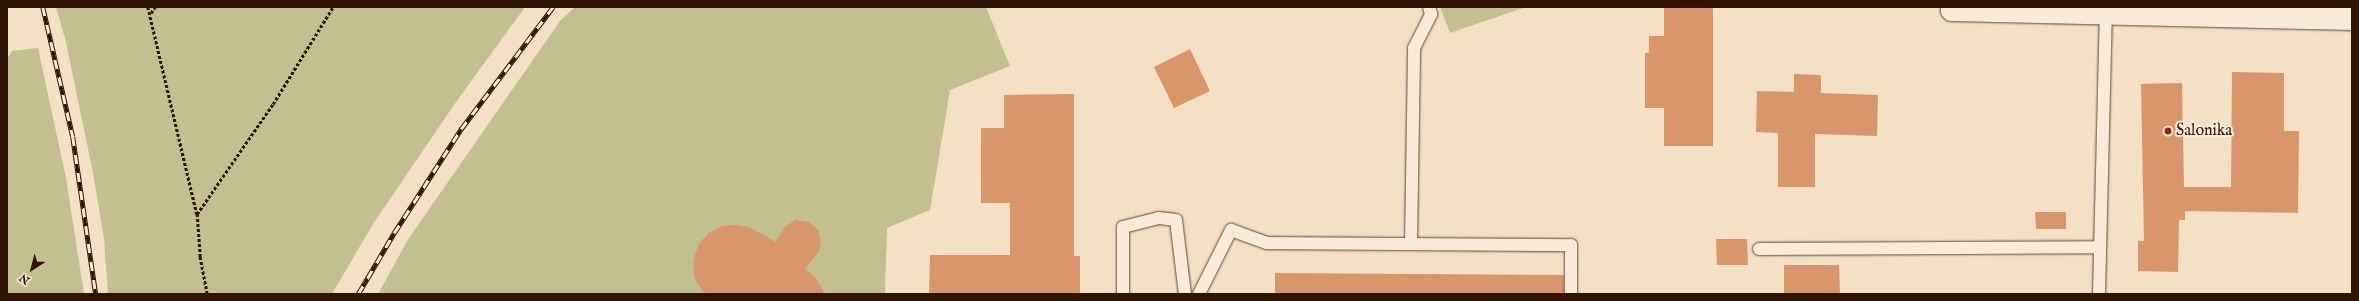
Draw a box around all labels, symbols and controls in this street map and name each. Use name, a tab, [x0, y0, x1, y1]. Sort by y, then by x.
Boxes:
place label: Salonika	[2176, 121, 2232, 141]
marker: Salonika	[2163, 126, 2173, 136]
north arrow	[12, 249, 52, 289]
text: N	[17, 270, 33, 287]

